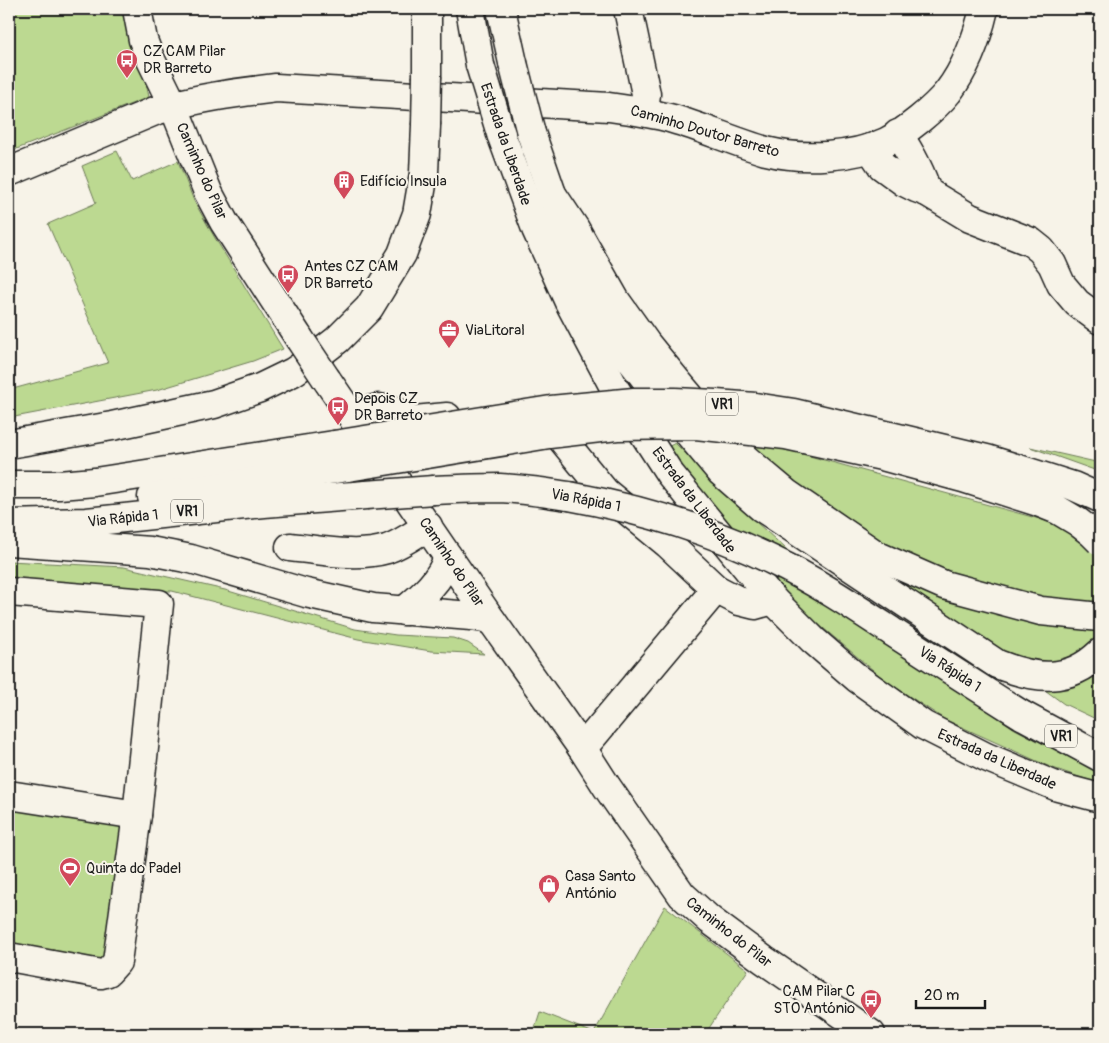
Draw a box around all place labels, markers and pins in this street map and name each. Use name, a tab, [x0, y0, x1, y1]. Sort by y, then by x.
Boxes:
place label: CZ CAM Pilar DR Barreto	[143, 42, 226, 78]
bus stop icon: CZ CAM Pilar DR Barreto	[115, 48, 139, 79]
building icon: Edifício Insula	[332, 169, 356, 200]
place label: Edifício Insula	[360, 172, 447, 191]
place label: Antes CZ CAM DR Barreto	[304, 257, 398, 293]
bus stop icon: Antes CZ CAM DR Barreto	[276, 263, 300, 294]
office icon: ViaLitoral	[437, 318, 461, 349]
place label: ViaLitoral	[465, 321, 525, 340]
place label: Depois CZ DR Barreto	[354, 389, 423, 425]
bus stop icon: Depois CZ DR Barreto	[326, 395, 350, 426]
sports icon: Quinta do Padel	[58, 856, 82, 887]
place label: Quinta do Padel	[86, 859, 181, 878]
place label: Casa Santo António	[565, 867, 636, 903]
shop icon: Casa Santo António	[537, 873, 561, 904]
place label: CAM Pilar C STO António	[774, 982, 855, 1018]
bus stop icon: CAM Pilar C STO António	[859, 988, 883, 1019]

